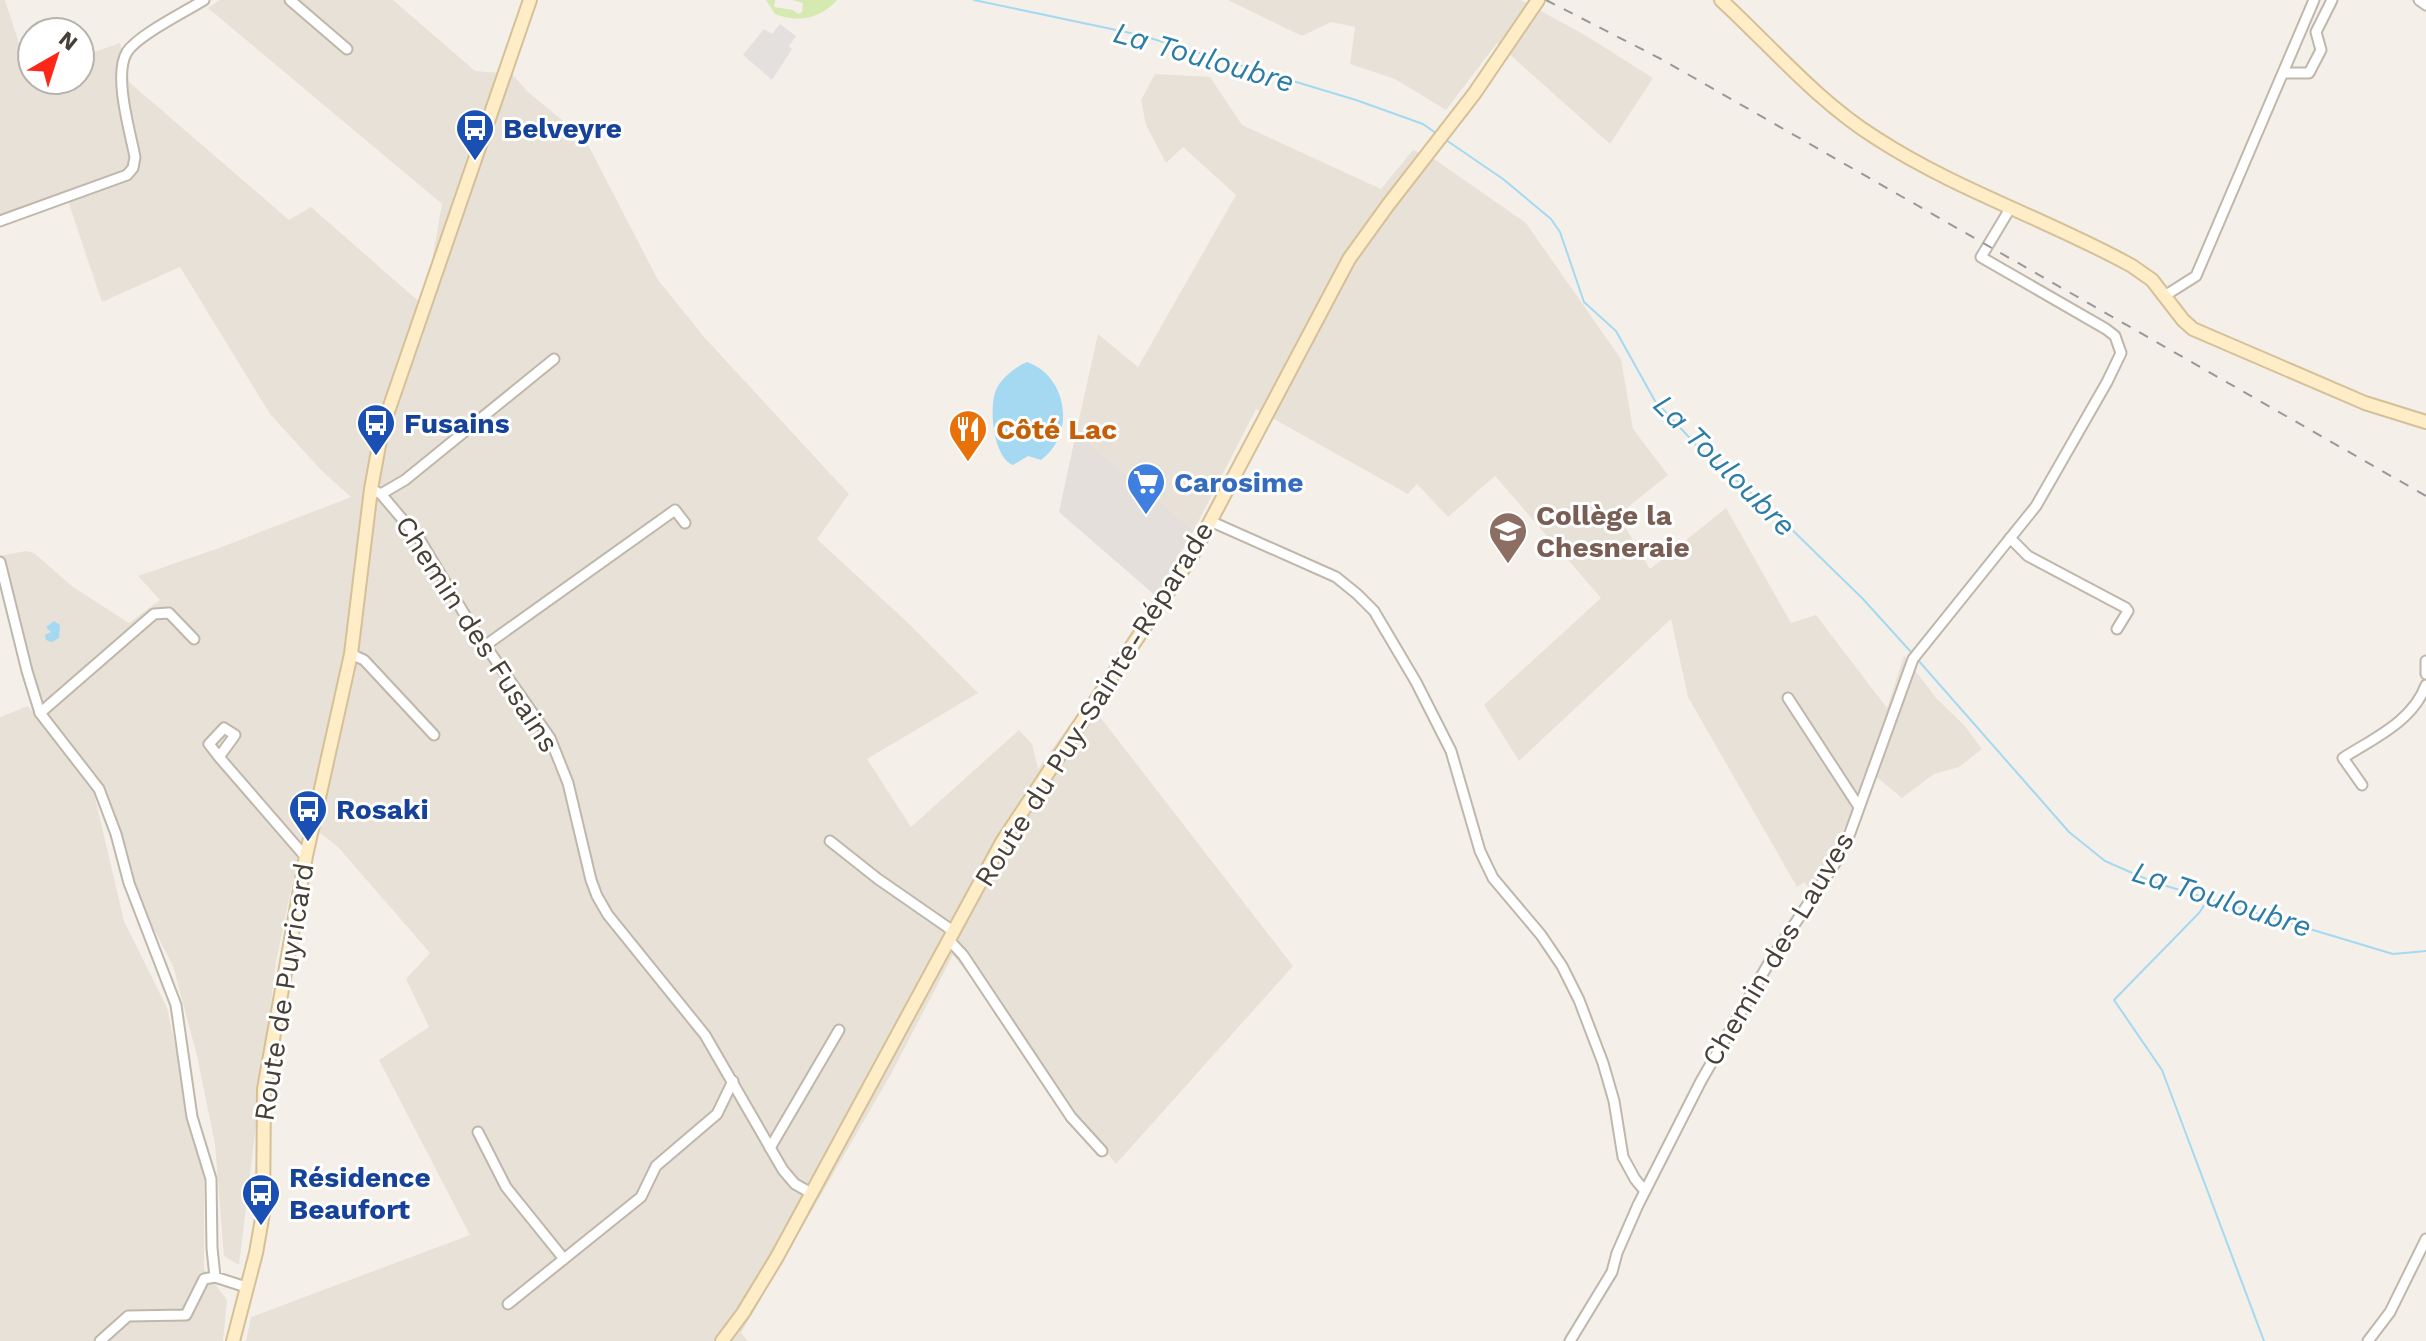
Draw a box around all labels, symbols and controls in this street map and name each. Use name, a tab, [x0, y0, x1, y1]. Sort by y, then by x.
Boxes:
water label: La Touloubre	[1109, 14, 1299, 100]
north arrow	[16, 16, 96, 96]
text: N	[54, 26, 82, 56]
bus stop icon: Belveyre	[454, 107, 496, 162]
place label: Belveyre	[503, 112, 622, 145]
water label: La Touloubre	[1647, 387, 1803, 543]
bus stop icon: Fusains	[355, 402, 397, 457]
place label: Fusains	[404, 407, 510, 440]
restaurant icon: Côté Lac	[947, 408, 989, 463]
place label: Côté Lac	[996, 413, 1117, 446]
supermarket icon: Carosime	[1125, 461, 1167, 516]
place label: Carosime	[1174, 466, 1304, 499]
place label: Collège la Chesneraie	[1536, 499, 1690, 564]
street label: Chemin des Fusains	[388, 510, 566, 758]
school or university icon: Collège la Chesneraie	[1487, 510, 1529, 565]
street label: Route du Puy-Sainte-Réparade	[968, 515, 1220, 893]
bus stop icon: Rosaki	[287, 788, 329, 843]
place label: Rosaki	[336, 793, 429, 826]
street label: Chemin des Lauves	[1695, 826, 1861, 1072]
water label: La Touloubre	[2128, 854, 2316, 944]
street label: Route de Puyricard	[247, 861, 321, 1123]
place label: Résidence Beaufort	[289, 1161, 431, 1226]
bus stop icon: Résidence Beaufort	[240, 1172, 282, 1227]

